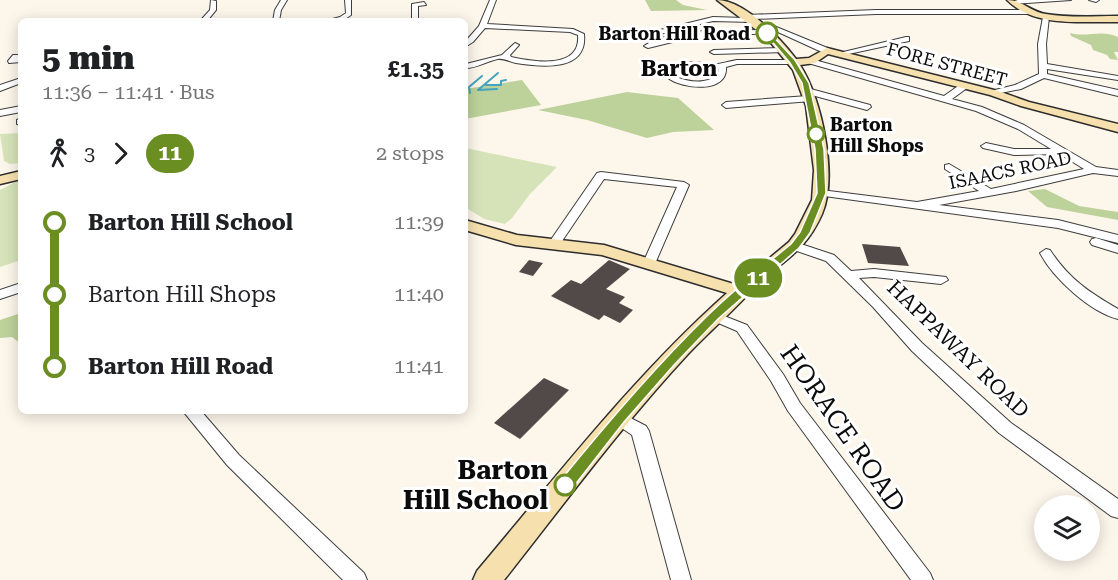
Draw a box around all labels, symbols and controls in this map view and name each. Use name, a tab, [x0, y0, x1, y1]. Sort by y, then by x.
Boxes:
marker: Barton Hill Road	[756, 22, 778, 44]
place label: Barton Hill Road	[599, 23, 750, 44]
text: 5 min	[42, 38, 135, 77]
street label: FORE STREET	[884, 38, 1010, 90]
district label: Barton	[641, 56, 718, 81]
text: £1.35	[388, 57, 444, 82]
text: 11:36 – 11:41 · Bus	[42, 80, 214, 104]
place label: Barton Hill Shops	[830, 114, 924, 156]
marker: Barton Hill Shops	[807, 125, 825, 143]
icon: walk	[42, 137, 75, 170]
icon: forward	[104, 137, 137, 170]
text: 3	[84, 141, 95, 165]
text: 11	[158, 141, 182, 165]
text: 2 stops	[376, 141, 444, 165]
street label: ISAACS ROAD	[947, 147, 1073, 193]
text: Barton Hill School	[88, 210, 293, 235]
text: 11:39	[394, 210, 444, 234]
line badge: 11	[731, 258, 785, 298]
text: 11	[746, 266, 770, 290]
street label: HAPPAWAY ROAD	[882, 275, 1034, 423]
text: Barton Hill Shops	[88, 282, 276, 307]
text: 11:40	[394, 282, 444, 306]
street label: HORACE ROAD	[774, 339, 912, 517]
text: Barton Hill Road	[88, 354, 273, 379]
text: 11:41	[394, 354, 444, 378]
place label: Barton Hill School	[403, 455, 548, 515]
marker: Barton Hill School	[554, 474, 576, 496]
map controls	[1034, 495, 1100, 561]
button: layers	[1034, 495, 1100, 561]

